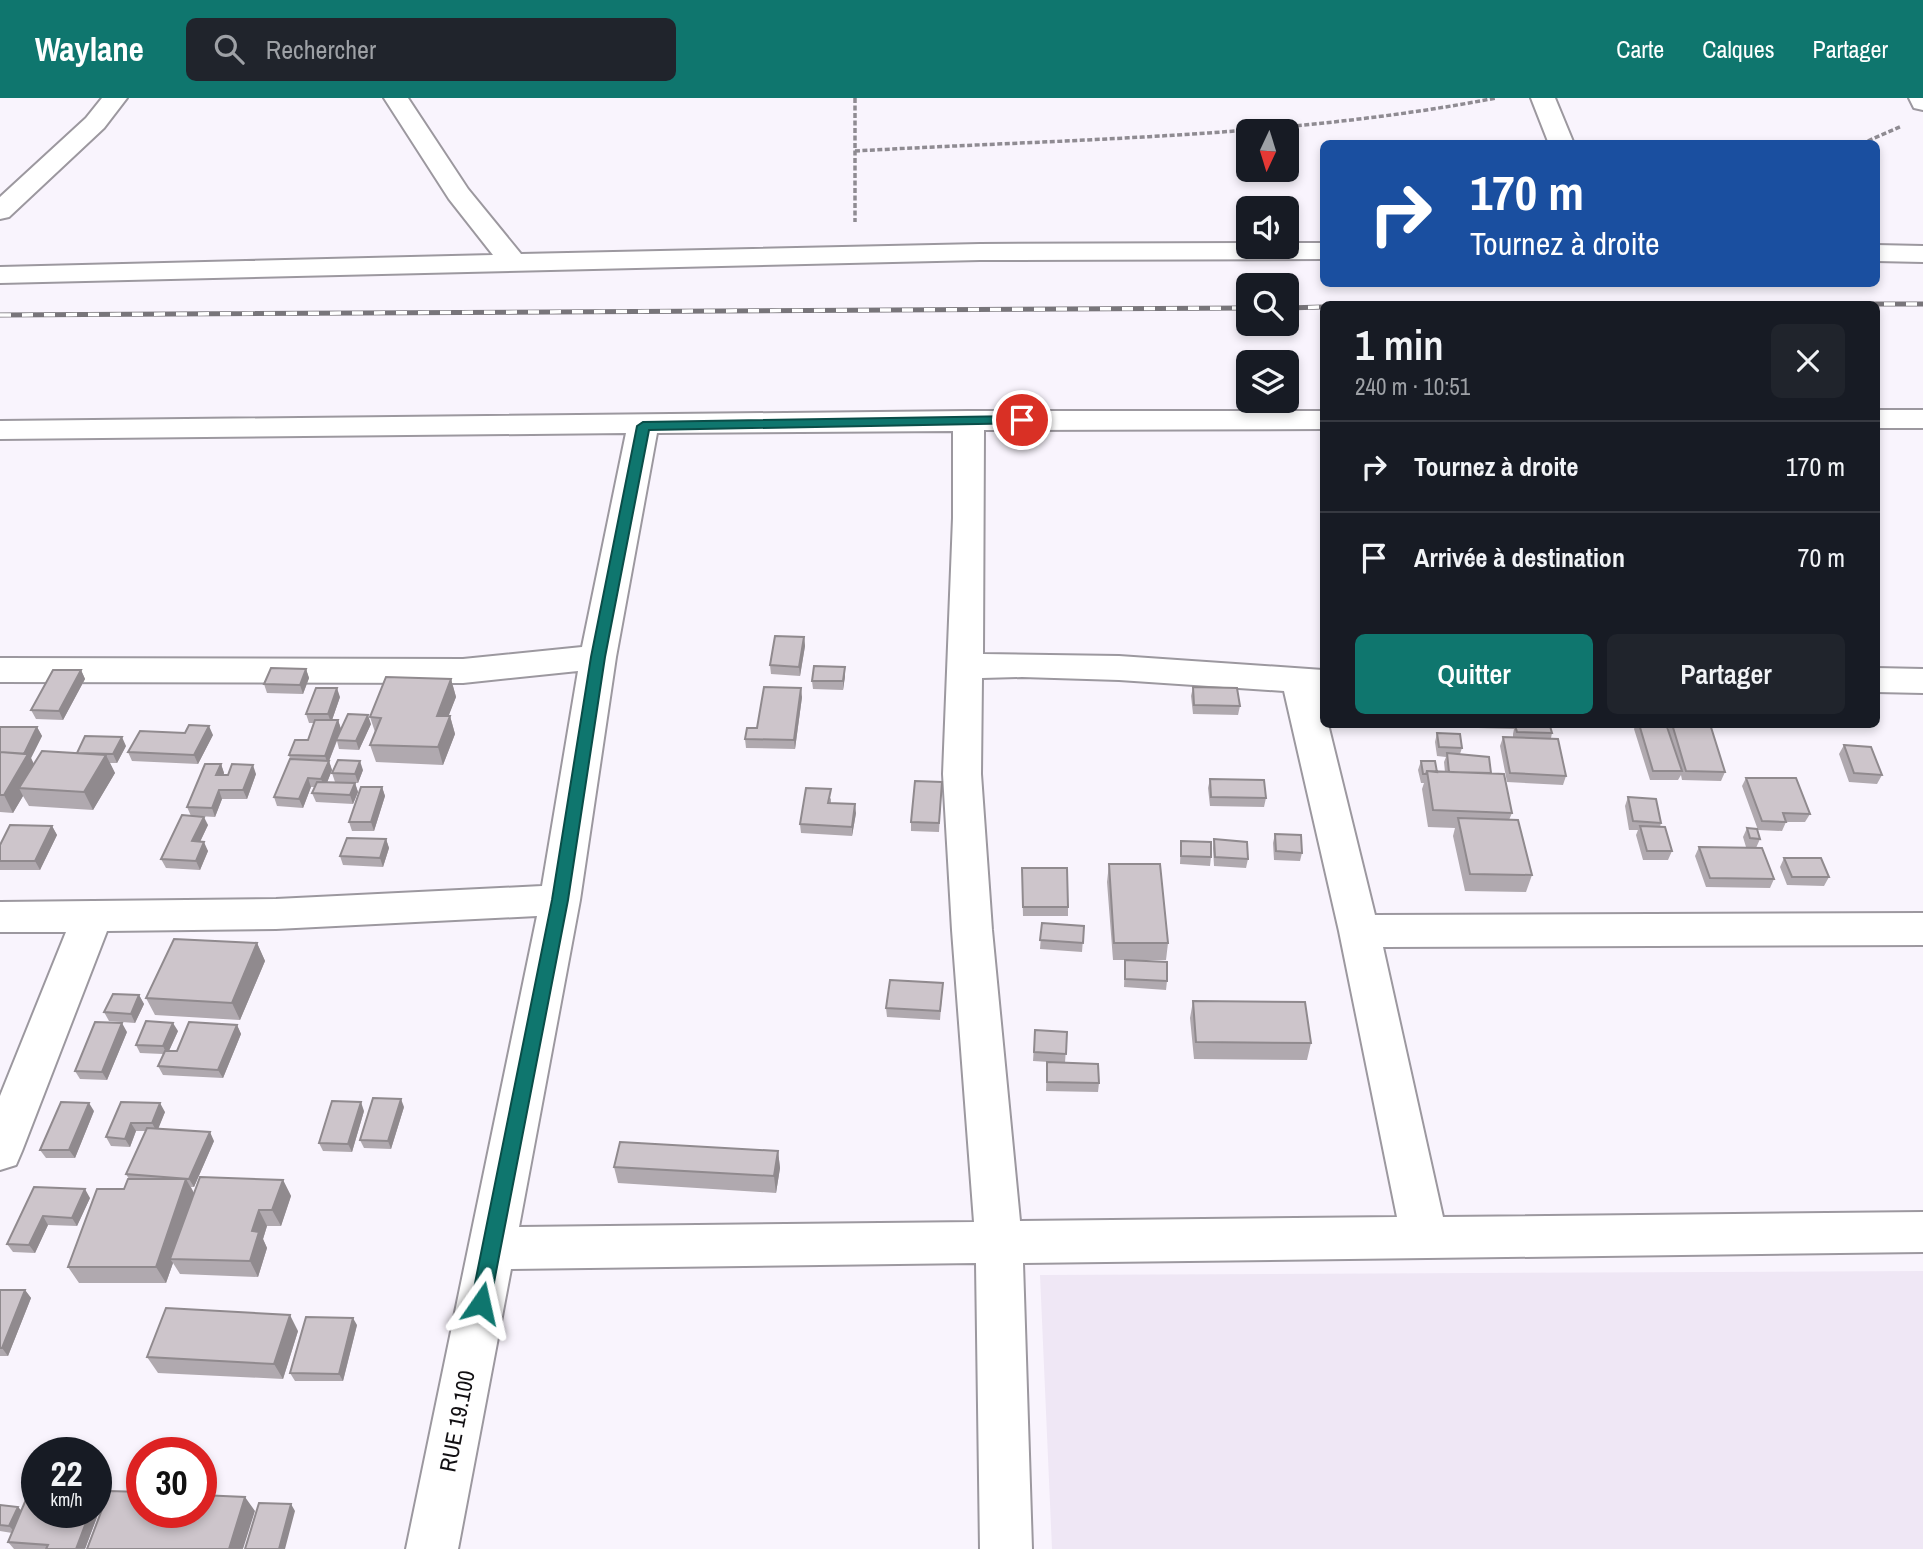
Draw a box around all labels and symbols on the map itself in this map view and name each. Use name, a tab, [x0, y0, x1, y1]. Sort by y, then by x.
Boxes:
north arrow	[1236, 119, 1298, 182]
pin	[992, 390, 1052, 450]
position arrow	[444, 1266, 518, 1340]
street label: RUE 19.100	[431, 1368, 482, 1474]
speed limit sign: 30	[126, 1437, 217, 1528]

